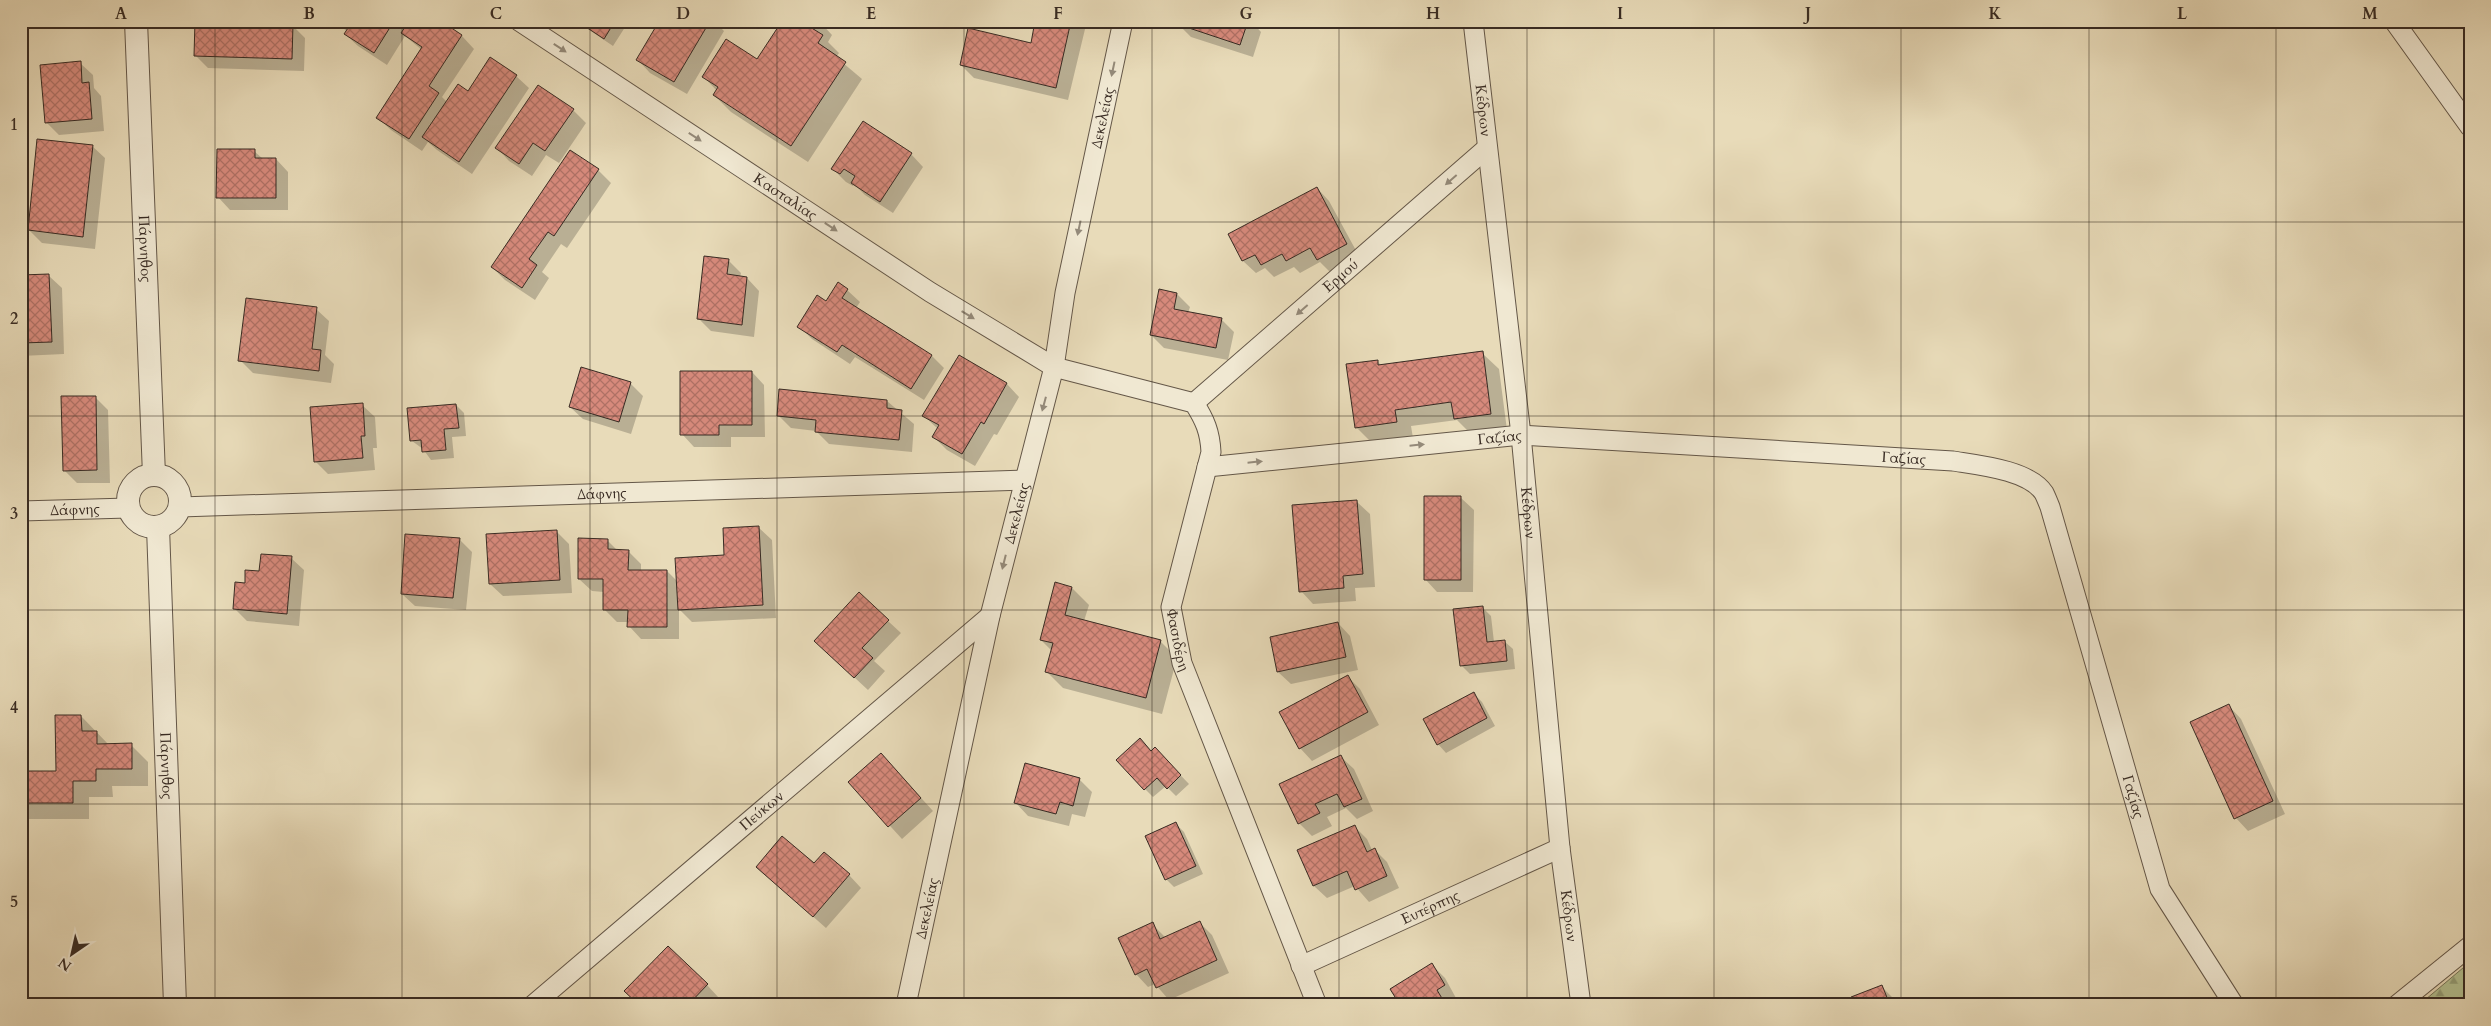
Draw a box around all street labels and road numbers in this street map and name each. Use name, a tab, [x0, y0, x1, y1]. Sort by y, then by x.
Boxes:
street label: Κέδρων	[1470, 83, 1496, 137]
street label: Δεκελείας	[1086, 85, 1119, 150]
street label: Κασταλίας	[750, 168, 822, 225]
street label: Πάρνηθος	[134, 215, 156, 284]
street label: Ερμού	[1318, 254, 1363, 297]
street label: Γαζίας	[1476, 425, 1523, 449]
street label: Γαζίας	[1881, 447, 1927, 469]
street label: Δεκελείας	[999, 480, 1034, 546]
street label: Δάφνης	[577, 483, 627, 504]
street label: Κέδρων	[1516, 486, 1541, 540]
street label: Δάφνης	[50, 499, 101, 520]
street label: Φασιδέρη	[1162, 607, 1194, 674]
street label: Πάρνηθος	[155, 732, 178, 801]
street label: Γαζίας	[2118, 773, 2149, 821]
street label: Πεύκων	[735, 786, 788, 835]
street label: Δεκελείας	[911, 875, 943, 941]
street label: Ευτέρπης	[1398, 885, 1463, 929]
street label: Κέδρων	[1556, 889, 1582, 943]

